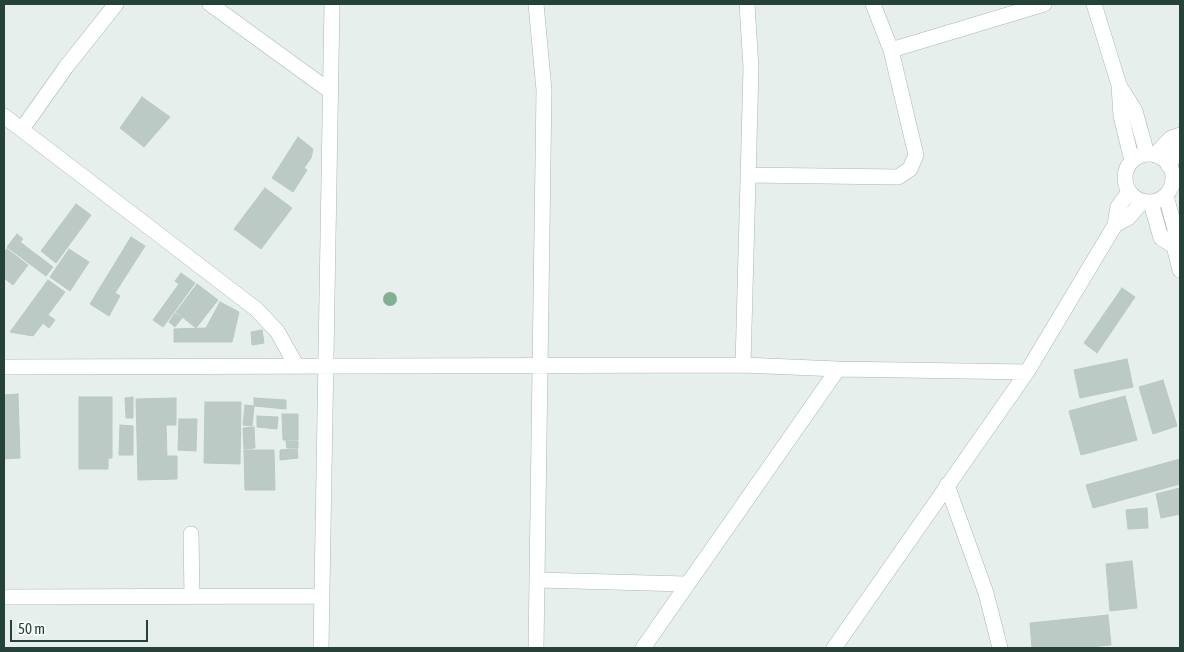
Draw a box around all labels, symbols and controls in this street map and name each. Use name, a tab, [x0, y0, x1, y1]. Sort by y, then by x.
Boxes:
scale bar	[12, 610, 150, 642]
text: 50 m	[18, 620, 45, 637]

